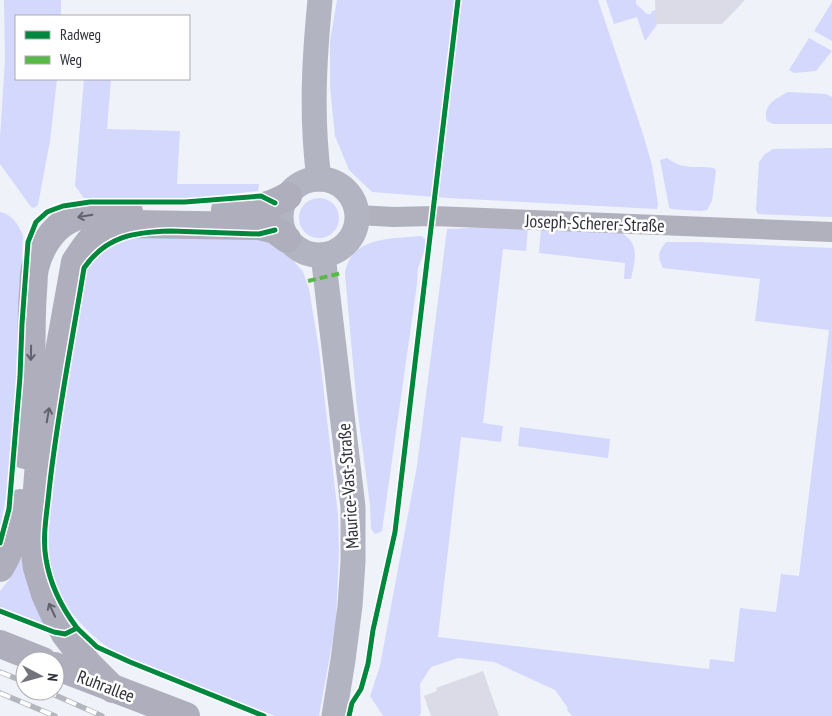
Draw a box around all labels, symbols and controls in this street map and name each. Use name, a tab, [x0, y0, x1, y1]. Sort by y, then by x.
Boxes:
legend	[15, 15, 190, 80]
text: Radweg	[60, 25, 101, 44]
text: Weg	[60, 50, 82, 69]
street label: Joseph-Scherer-Straße	[524, 209, 665, 237]
one-way arrow	[77, 211, 93, 221]
one-way arrow	[26, 345, 36, 361]
one-way arrow	[43, 407, 53, 423]
street label: Maurice-Vast-Straße	[332, 423, 364, 549]
one-way arrow	[47, 602, 57, 617]
north arrow	[15, 651, 65, 701]
street label: Ruhrallee	[74, 665, 138, 707]
text: N	[44, 673, 62, 682]

